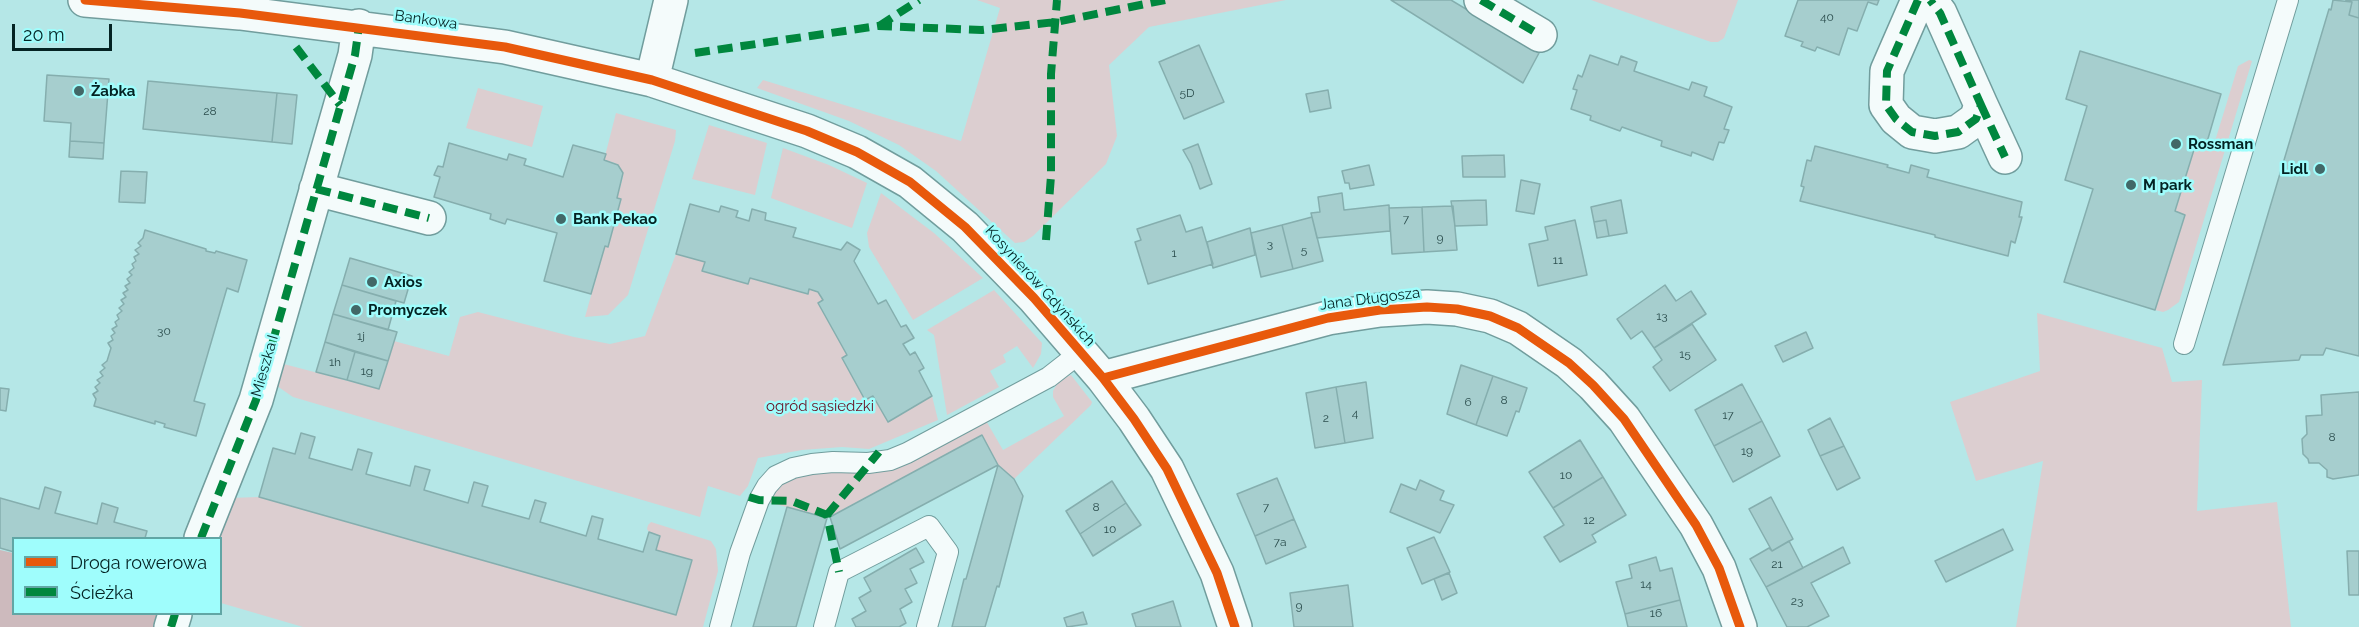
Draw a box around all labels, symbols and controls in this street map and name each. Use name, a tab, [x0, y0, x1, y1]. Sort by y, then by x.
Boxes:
street label: Bankowa	[393, 7, 459, 33]
house number: 40	[1820, 10, 1834, 24]
scale bar	[15, 12, 116, 50]
text: 20 m	[23, 24, 65, 45]
place label: Żabka	[91, 82, 135, 100]
marker: Żabka	[72, 84, 86, 98]
house number: 5D	[1179, 86, 1195, 100]
house number: 28	[203, 104, 217, 118]
place label: Rossman	[2188, 135, 2253, 153]
marker: Rossman	[2169, 137, 2183, 151]
place label: Lidl	[2281, 160, 2308, 178]
marker: Lidl	[2313, 162, 2327, 176]
place label: M park	[2143, 176, 2192, 194]
marker: M park	[2124, 178, 2138, 192]
place label: Bank Pekao	[573, 210, 657, 228]
marker: Bank Pekao	[554, 212, 568, 226]
house number: 7	[1403, 212, 1409, 226]
street label: Kosynierów Gdyńskich	[981, 222, 1099, 350]
house number: 9	[1436, 231, 1444, 245]
house number: 3	[1267, 237, 1273, 251]
house number: 5	[1301, 243, 1307, 257]
house number: 1	[1171, 246, 1177, 260]
house number: 11	[1553, 253, 1563, 267]
place label: Axios	[384, 273, 422, 291]
marker: Axios	[365, 275, 379, 289]
street label: Jana Długosza	[1319, 284, 1421, 314]
place label: Promyczek	[368, 301, 447, 319]
marker: Promyczek	[349, 303, 363, 317]
house number: 13	[1656, 309, 1668, 323]
house number: 30	[157, 324, 171, 338]
house number: 1j	[357, 329, 365, 343]
street label: Mieszka I	[248, 333, 282, 399]
house number: 15	[1679, 347, 1691, 361]
house number: 1h	[329, 355, 341, 369]
house number: 1g	[361, 364, 373, 378]
house number: 8	[1500, 393, 1508, 407]
house number: 6	[1464, 395, 1472, 409]
park label: ogród sąsiedzki	[766, 397, 874, 415]
house number: 4	[1352, 406, 1358, 420]
house number: 17	[1722, 408, 1734, 422]
house number: 2	[1323, 411, 1329, 425]
house number: 8	[2328, 430, 2336, 444]
house number: 19	[1741, 444, 1753, 458]
house number: 10	[1560, 468, 1572, 482]
house number: 8	[1092, 500, 1100, 514]
house number: 7	[1263, 500, 1269, 514]
house number: 12	[1583, 513, 1595, 527]
house number: 10	[1104, 522, 1116, 536]
house number: 7a	[1274, 535, 1286, 549]
legend	[12, 537, 222, 615]
text: Droga rowerowa	[70, 552, 207, 573]
house number: 21	[1771, 557, 1783, 571]
house number: 14	[1640, 577, 1652, 591]
text: Ścieżka	[70, 582, 133, 603]
house number: 23	[1791, 594, 1803, 608]
house number: 9	[1295, 599, 1303, 613]
house number: 16	[1650, 606, 1662, 620]

